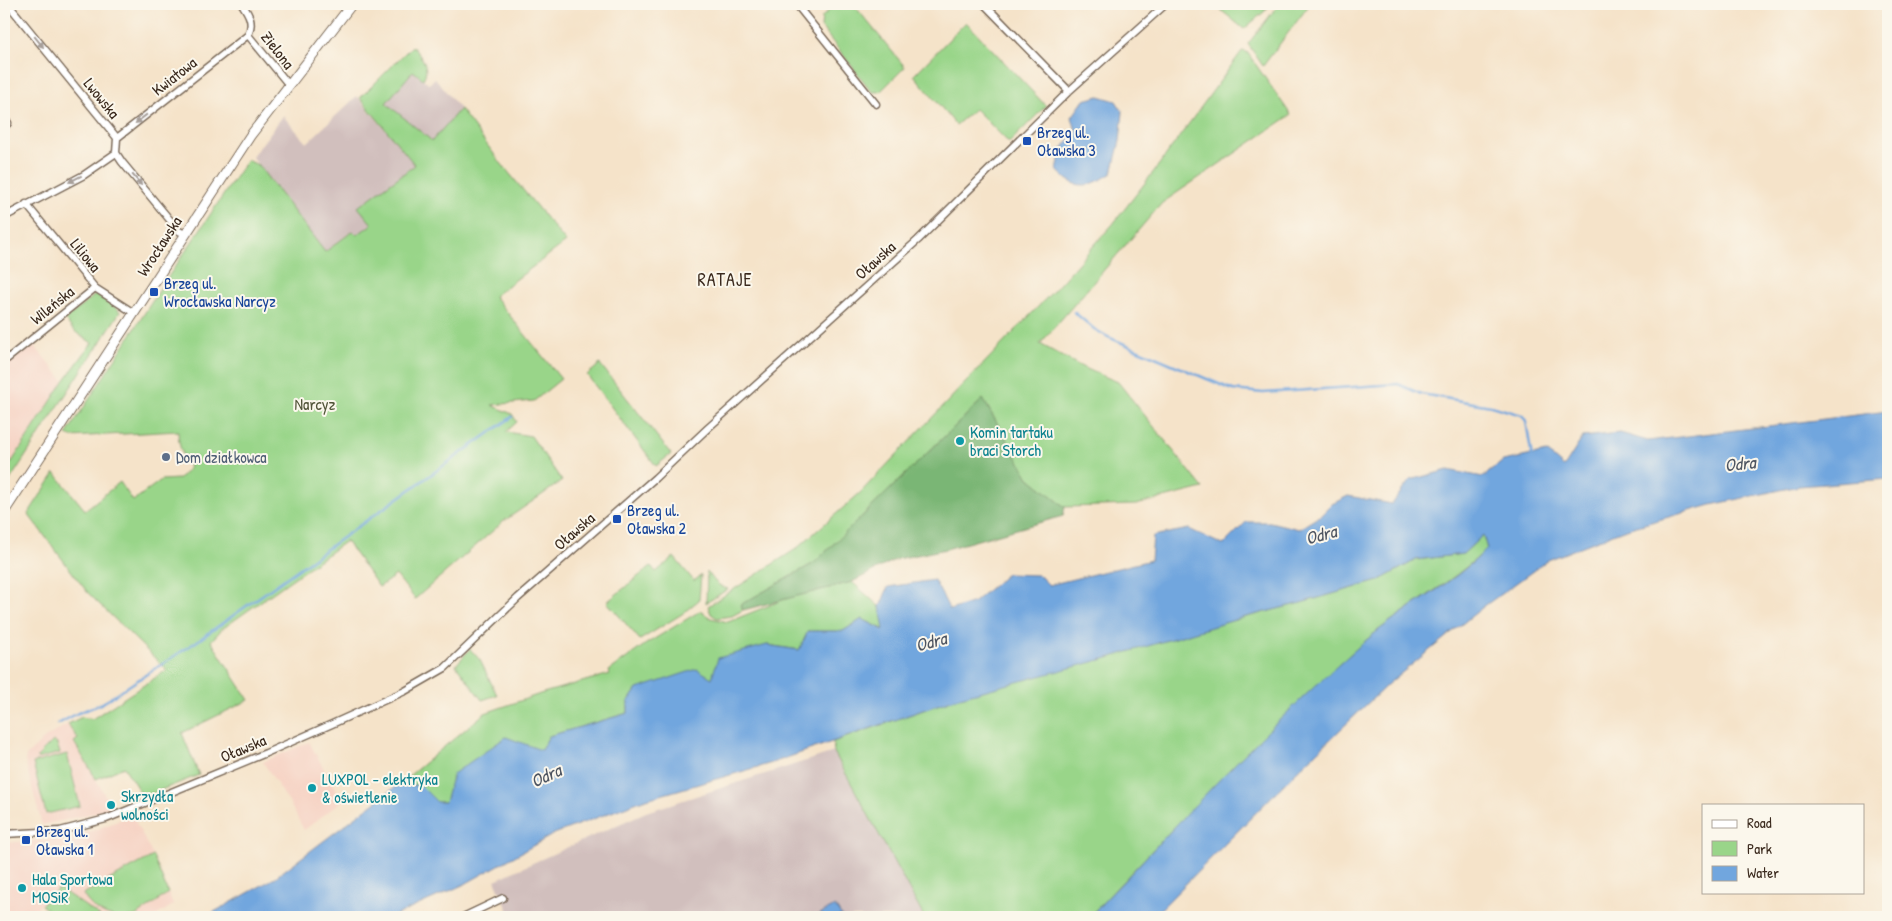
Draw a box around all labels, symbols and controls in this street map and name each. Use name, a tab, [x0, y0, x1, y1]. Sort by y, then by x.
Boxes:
street label: Zielona	[256, 27, 300, 73]
one-way arrow	[33, 35, 44, 48]
street label: Kwiatowa	[147, 52, 201, 100]
street label: Lwowska	[79, 73, 125, 123]
one-way arrow	[134, 114, 148, 124]
place label: Brzeg ul. Oławska 3	[1037, 121, 1096, 161]
marker: Brzeg ul. Oławska 3	[1021, 135, 1033, 147]
one-way arrow	[131, 173, 142, 186]
one-way arrow	[68, 175, 82, 183]
street label: Wrocławska	[131, 212, 187, 280]
street label: Liliowa	[66, 233, 106, 277]
street label: Oławska	[850, 236, 900, 284]
district label: RATAJE	[698, 267, 752, 292]
place label: Brzeg ul. Wrocławska Narcyz	[164, 272, 276, 312]
street label: Wileńska	[26, 281, 78, 329]
marker: Brzeg ul. Wrocławska Narcyz	[148, 286, 160, 298]
park label: Narcyz	[295, 393, 336, 415]
place label: Komin tartaku braci Storch	[970, 421, 1054, 461]
marker: Komin tartaku braci Storch	[954, 435, 966, 447]
place label: Dom działkowca	[176, 446, 267, 468]
water label: Odra	[1723, 449, 1759, 478]
marker: Dom działkowca	[160, 451, 172, 463]
place label: Brzeg ul. Oławska 2	[627, 499, 686, 539]
street label: Oławska	[549, 507, 599, 555]
marker: Brzeg ul. Oławska 2	[611, 513, 623, 525]
water label: Odra	[1303, 518, 1341, 551]
water label: Odra	[913, 625, 951, 658]
street label: Oławska	[217, 729, 269, 767]
water label: Odra	[526, 757, 567, 793]
place label: LUXPOL - elektryka & oświetlenie	[322, 768, 438, 808]
marker: LUXPOL - elektryka & oświetlenie	[306, 782, 318, 794]
place label: Skrzydła wolności	[121, 785, 173, 825]
marker: Skrzydła wolności	[105, 799, 117, 811]
legend	[1702, 804, 1864, 894]
text: Road	[1747, 812, 1772, 833]
place label: Brzeg ul. Oławska 1	[36, 820, 93, 860]
marker: Brzeg ul. Oławska 1	[20, 834, 32, 846]
text: Park	[1747, 838, 1772, 859]
text: Water	[1747, 862, 1779, 883]
place label: Hala Sportowa MOSiR	[32, 868, 112, 908]
marker: Hala Sportowa MOSiR	[16, 882, 28, 894]

